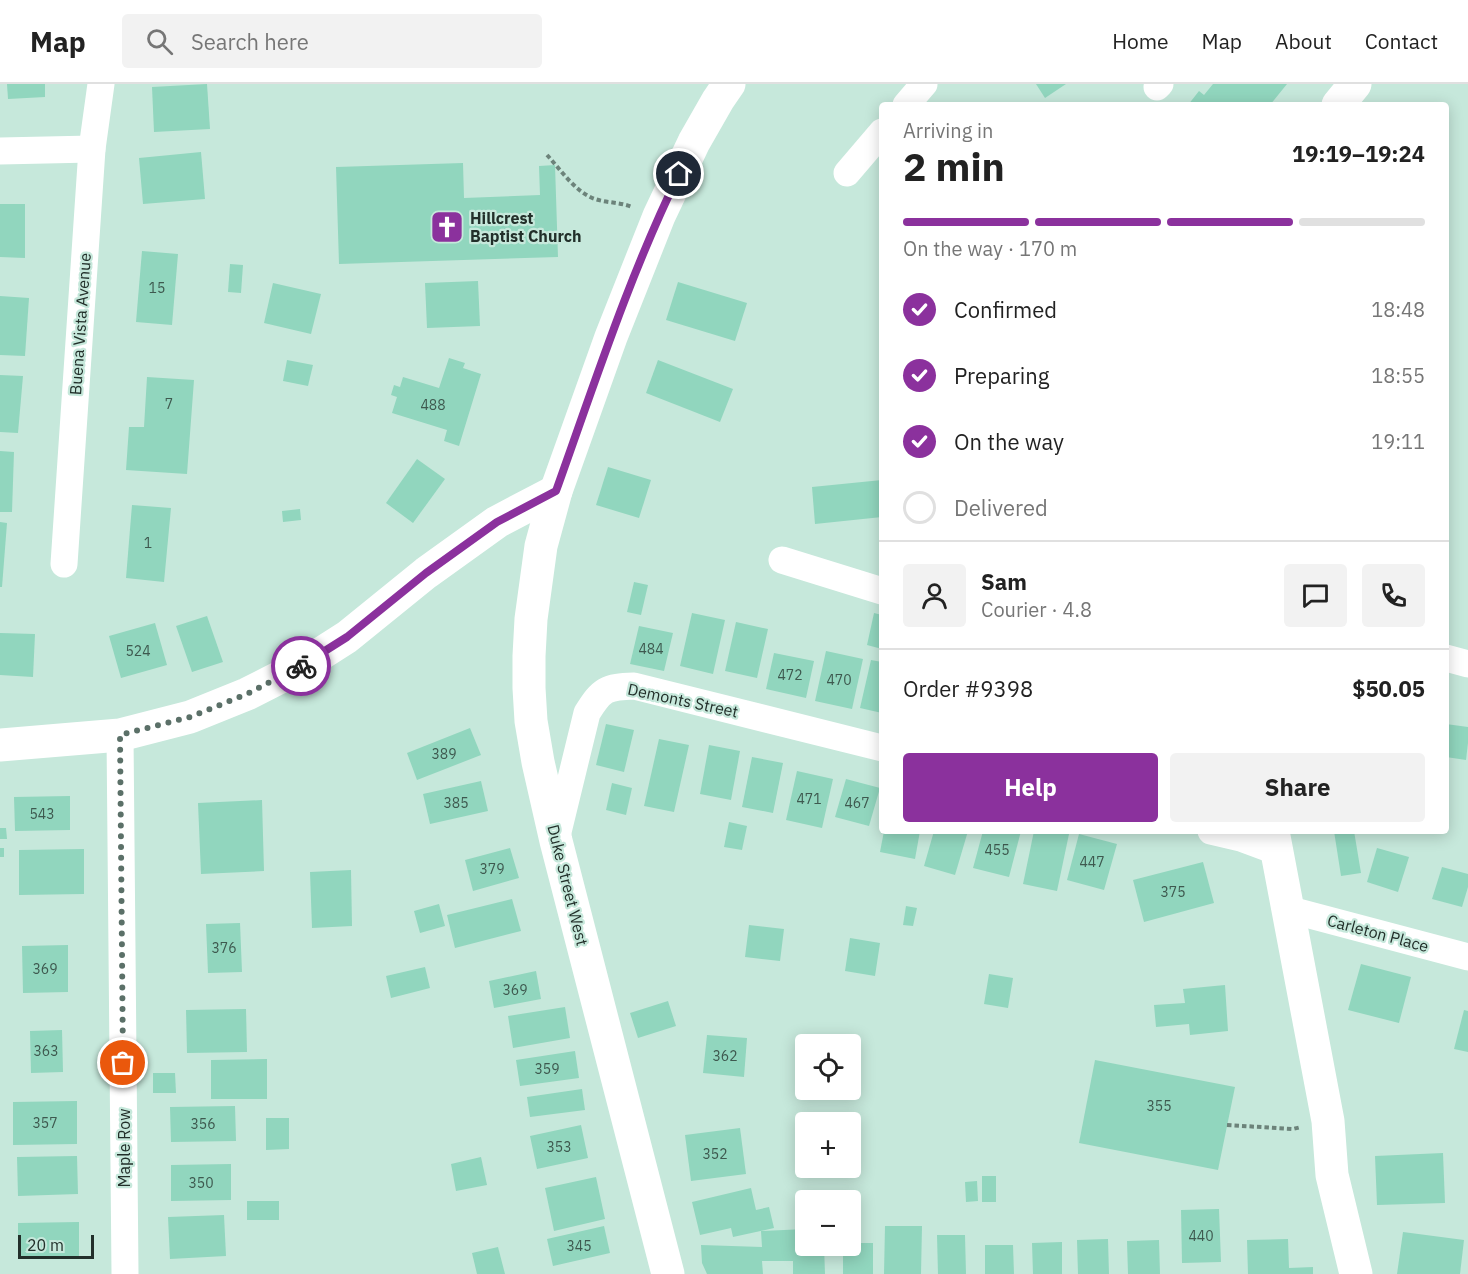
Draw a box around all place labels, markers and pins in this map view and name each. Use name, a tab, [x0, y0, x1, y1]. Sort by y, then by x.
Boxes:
pin	[653, 148, 704, 199]
place label: Hillcrest Baptist Church	[470, 208, 582, 246]
church icon: Hillcrest Baptist Church	[429, 209, 465, 245]
pin	[97, 1037, 148, 1088]

